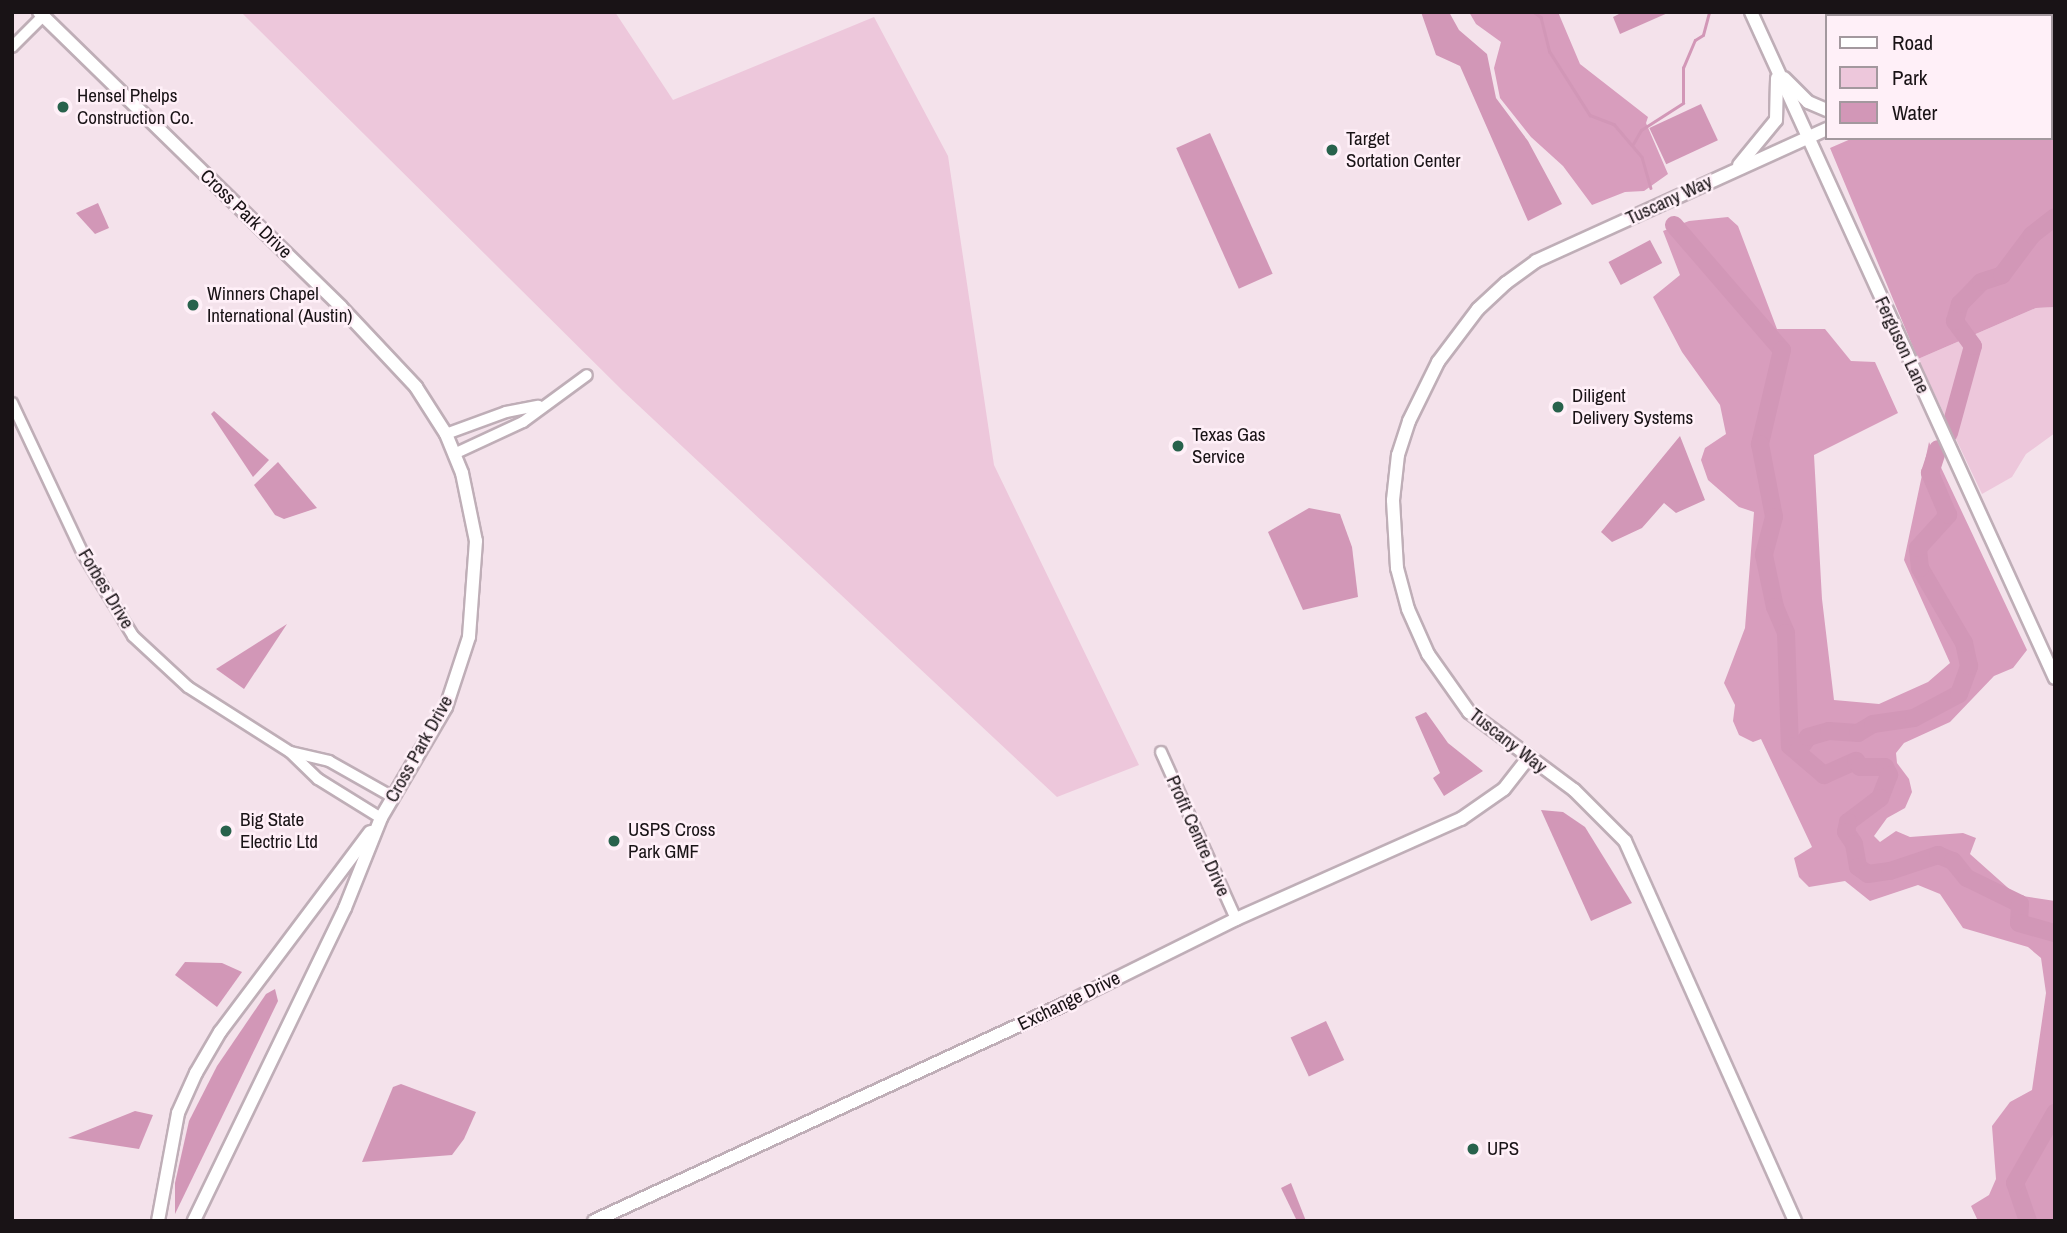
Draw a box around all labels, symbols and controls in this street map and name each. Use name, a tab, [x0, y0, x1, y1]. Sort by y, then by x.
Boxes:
legend	[1826, 14, 2053, 140]
text: Road	[1892, 28, 1933, 57]
text: Park	[1892, 63, 1927, 92]
place label: Hensel Phelps Construction Co.	[77, 85, 194, 129]
text: Water	[1892, 98, 1937, 127]
marker: Hensel Phelps Construction Co.	[55, 99, 71, 115]
place label: Target Sortation Center	[1346, 128, 1460, 172]
marker: Target Sortation Center	[1324, 142, 1340, 158]
street label: Cross Park Drive	[195, 165, 297, 263]
street label: Tuscany Way	[1622, 170, 1716, 230]
place label: Winners Chapel International (Austin)	[207, 283, 353, 327]
street label: Ferguson Lane	[1870, 293, 1934, 397]
marker: Winners Chapel International (Austin)	[185, 297, 201, 313]
place label: Diligent Delivery Systems	[1572, 385, 1693, 429]
marker: Diligent Delivery Systems	[1550, 399, 1566, 415]
place label: Texas Gas Service	[1192, 424, 1266, 468]
marker: Texas Gas Service	[1170, 438, 1186, 454]
street label: Forbes Drive	[73, 545, 139, 633]
street label: Cross Park Drive	[380, 692, 458, 806]
street label: Tuscany Way	[1465, 704, 1551, 778]
street label: Profit Centre Drive	[1161, 772, 1235, 900]
place label: Big State Electric Ltd	[240, 809, 318, 853]
place label: USPS Cross Park GMF	[628, 819, 715, 863]
marker: Big State Electric Ltd	[218, 823, 234, 839]
marker: USPS Cross Park GMF	[606, 833, 622, 849]
street label: Exchange Drive	[1014, 966, 1124, 1036]
place label: UPS	[1487, 1138, 1519, 1160]
marker: UPS	[1465, 1141, 1481, 1157]

